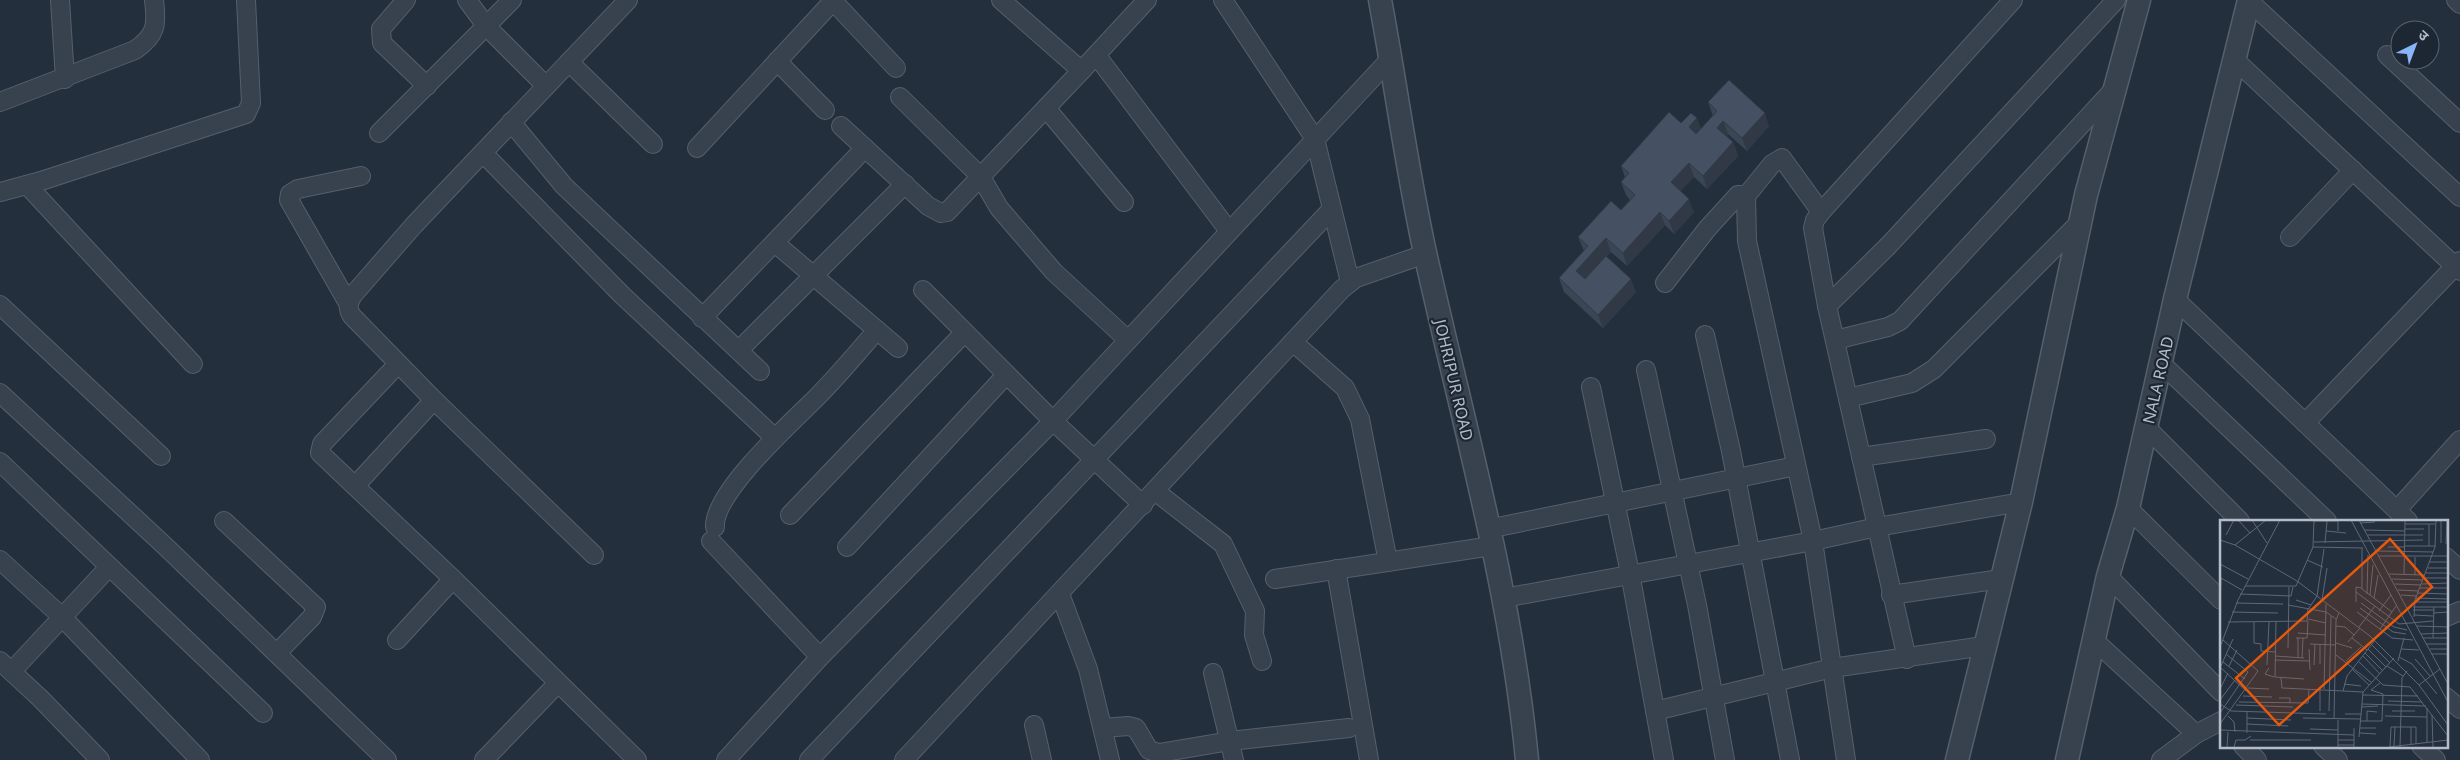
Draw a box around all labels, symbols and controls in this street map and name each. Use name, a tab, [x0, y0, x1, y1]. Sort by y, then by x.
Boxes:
north arrow	[2390, 20, 2440, 70]
text: उ	[2415, 25, 2434, 45]
street label: JOHRIPUR ROAD	[1429, 315, 1479, 443]
street label: NALA ROAD	[2137, 334, 2179, 426]
inset map	[2220, 520, 2448, 748]

